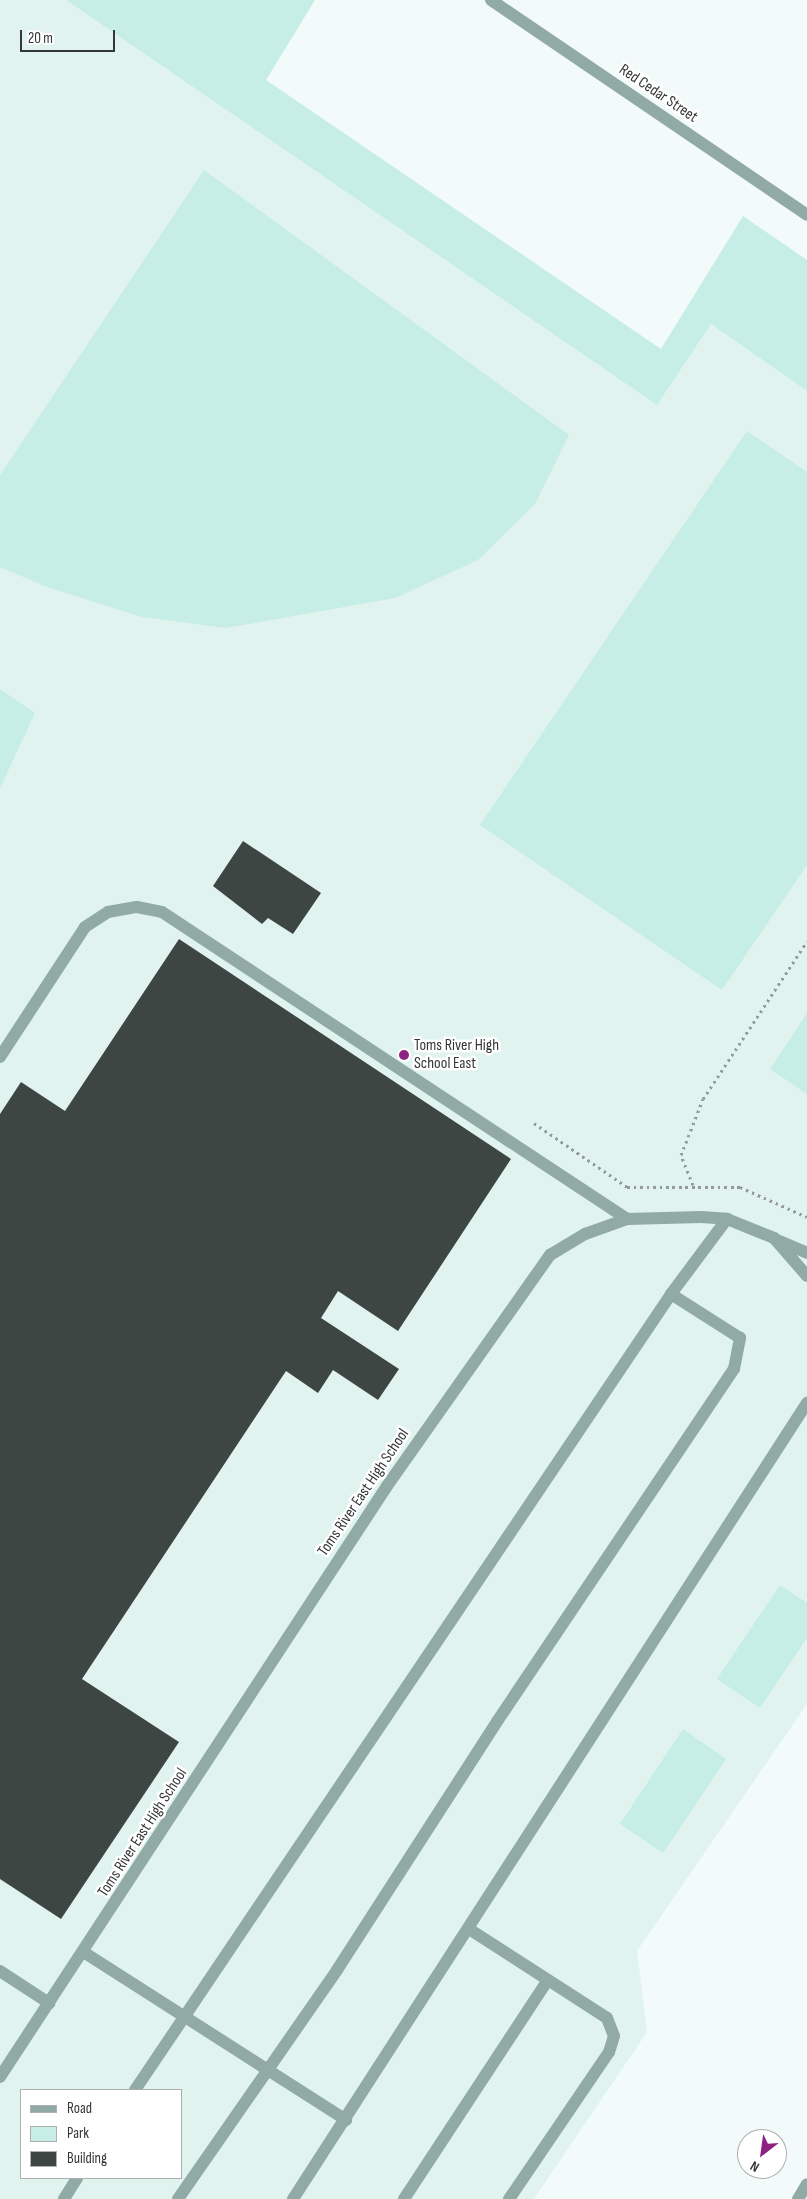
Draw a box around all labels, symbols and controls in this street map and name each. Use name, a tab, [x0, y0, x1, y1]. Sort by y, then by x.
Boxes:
scale bar	[22, 20, 118, 52]
text: 20 m	[28, 29, 53, 48]
street label: Red Cedar Street	[615, 61, 701, 127]
place label: Toms River High School East	[414, 1036, 499, 1074]
marker: Toms River High School East	[398, 1049, 410, 1061]
street label: Toms River East High School	[314, 1426, 414, 1560]
street label: Toms River East High School	[94, 1765, 192, 1901]
legend	[20, 2089, 182, 2179]
text: Road	[67, 2099, 92, 2118]
text: Park	[67, 2124, 89, 2143]
north arrow	[737, 2129, 787, 2179]
text: Building	[67, 2149, 107, 2168]
text: N	[747, 2157, 762, 2176]

